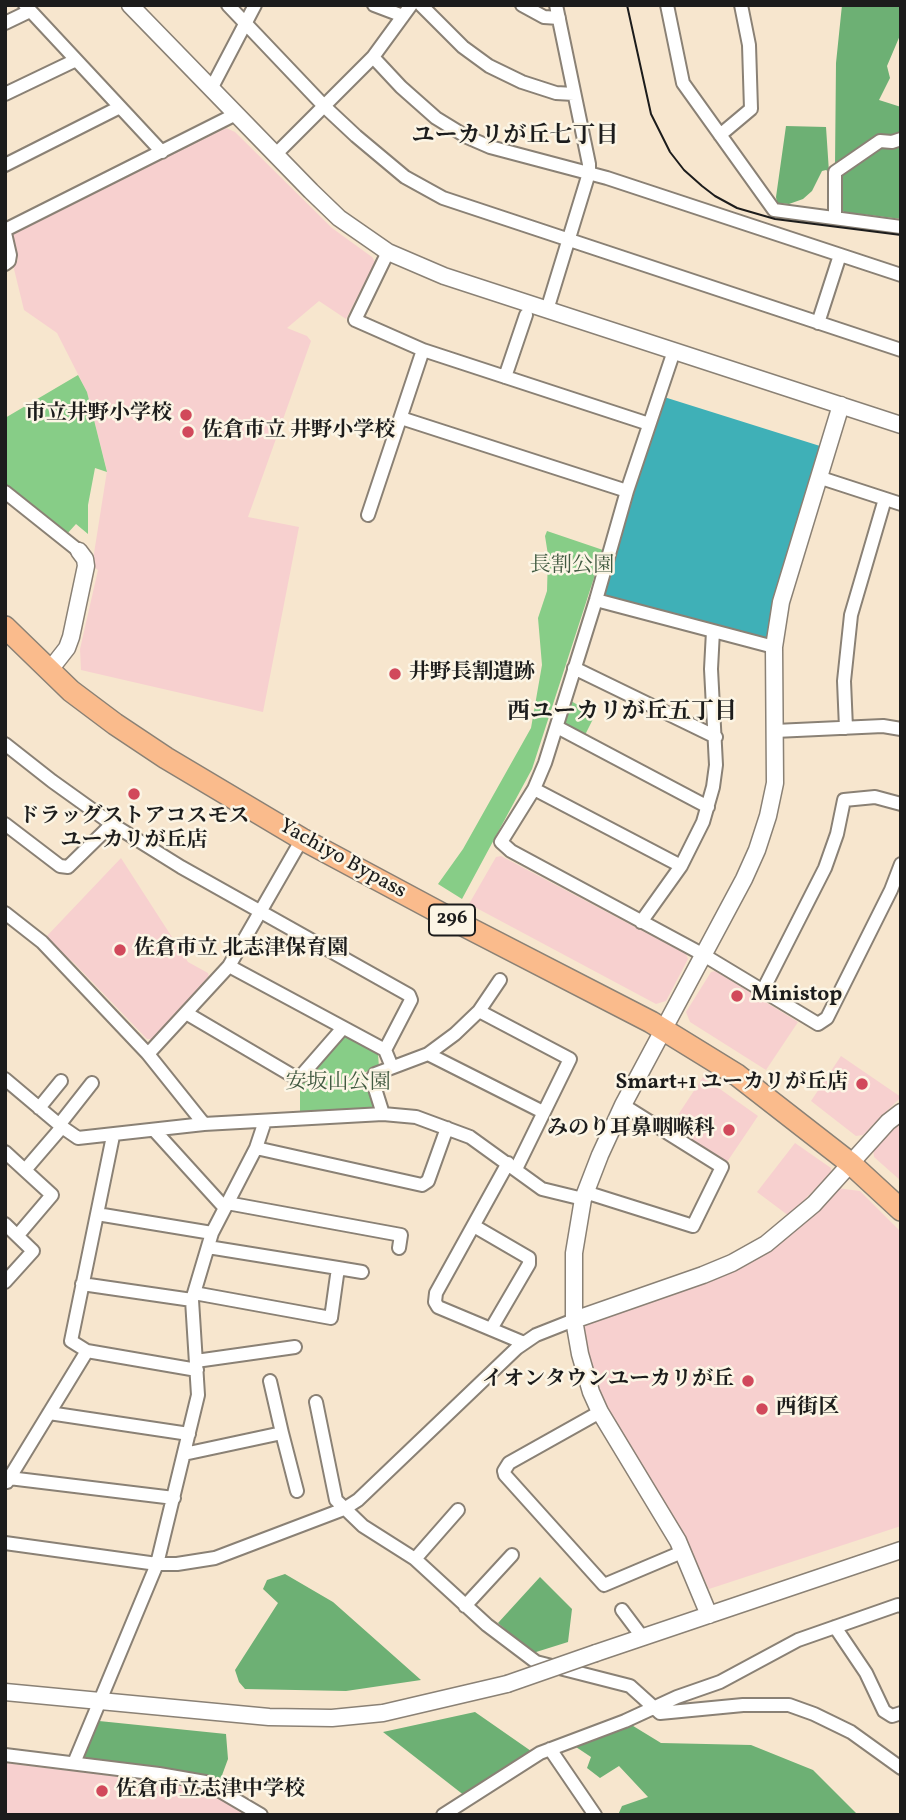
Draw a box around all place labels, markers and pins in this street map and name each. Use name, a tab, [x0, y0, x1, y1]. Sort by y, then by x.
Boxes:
place label: 市立井野小学校	[25, 402, 172, 428]
marker: 市立井野小学校	[178, 407, 194, 423]
place label: 佐倉市立 井野小学校	[202, 419, 395, 445]
marker: 佐倉市立 井野小学校	[180, 424, 196, 440]
place label: 井野長割遺跡	[409, 661, 535, 687]
marker: 井野長割遺跡	[387, 666, 403, 682]
marker: ドラッグストアコスモス ユーカリが丘店	[126, 786, 142, 802]
place label: ドラッグストアコスモス ユーカリが丘店	[19, 805, 249, 855]
place label: 佐倉市立 北志津保育園	[134, 937, 348, 963]
marker: 佐倉市立 北志津保育園	[112, 942, 128, 958]
place label: Ministop	[751, 983, 842, 1009]
marker: Ministop	[729, 988, 745, 1004]
place label: Smart+1 ユーカリが丘店	[615, 1071, 848, 1097]
marker: Smart+1 ユーカリが丘店	[854, 1076, 870, 1092]
place label: みのり耳鼻咽喉科	[547, 1117, 715, 1143]
marker: みのり耳鼻咽喉科	[721, 1122, 737, 1138]
place label: イオンタウンユーカリが丘	[482, 1368, 734, 1394]
marker: イオンタウンユーカリが丘	[740, 1373, 756, 1389]
place label: 西街区	[776, 1396, 839, 1422]
marker: 西街区	[754, 1401, 770, 1417]
place label: 佐倉市立志津中学校	[116, 1778, 305, 1804]
marker: 佐倉市立志津中学校	[94, 1783, 110, 1799]

